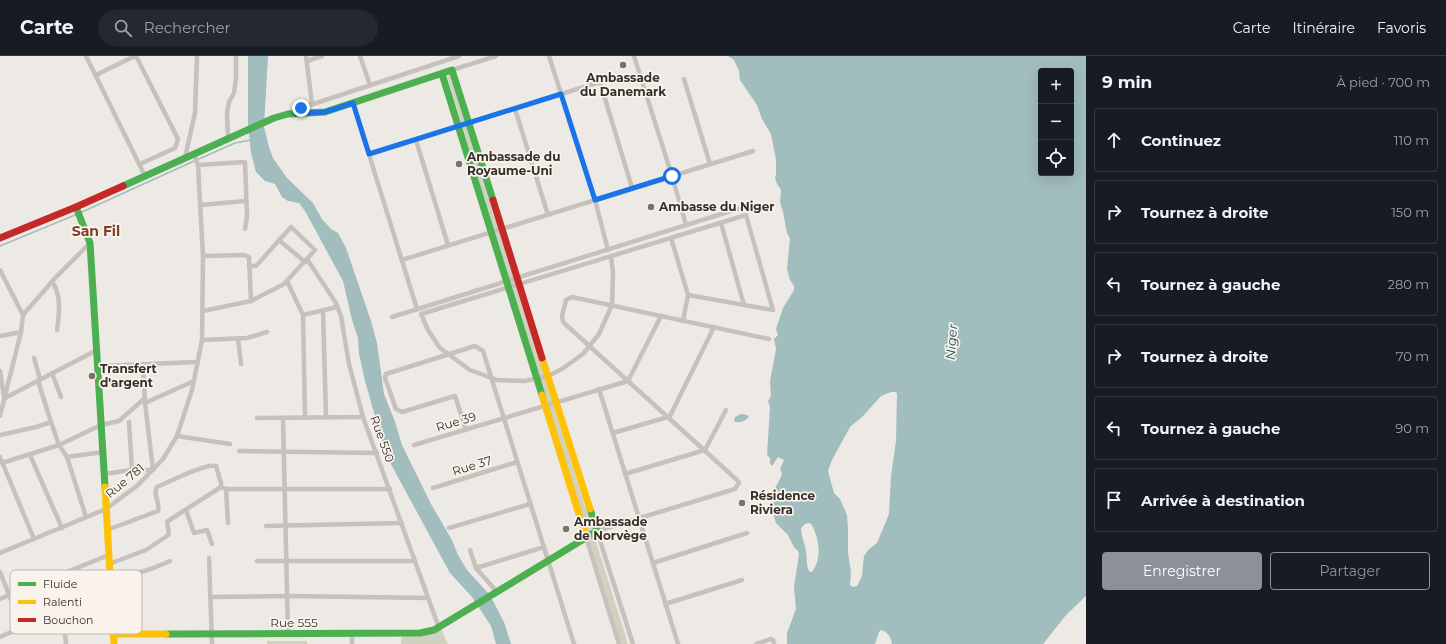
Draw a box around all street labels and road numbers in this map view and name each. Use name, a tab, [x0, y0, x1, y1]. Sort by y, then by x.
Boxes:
street label: Rue 39	[434, 408, 478, 435]
street label: Rue 550	[367, 413, 398, 464]
street label: Rue 37	[450, 452, 494, 479]
street label: Rue 781	[102, 460, 147, 501]
street label: Rue 555	[270, 615, 318, 630]

